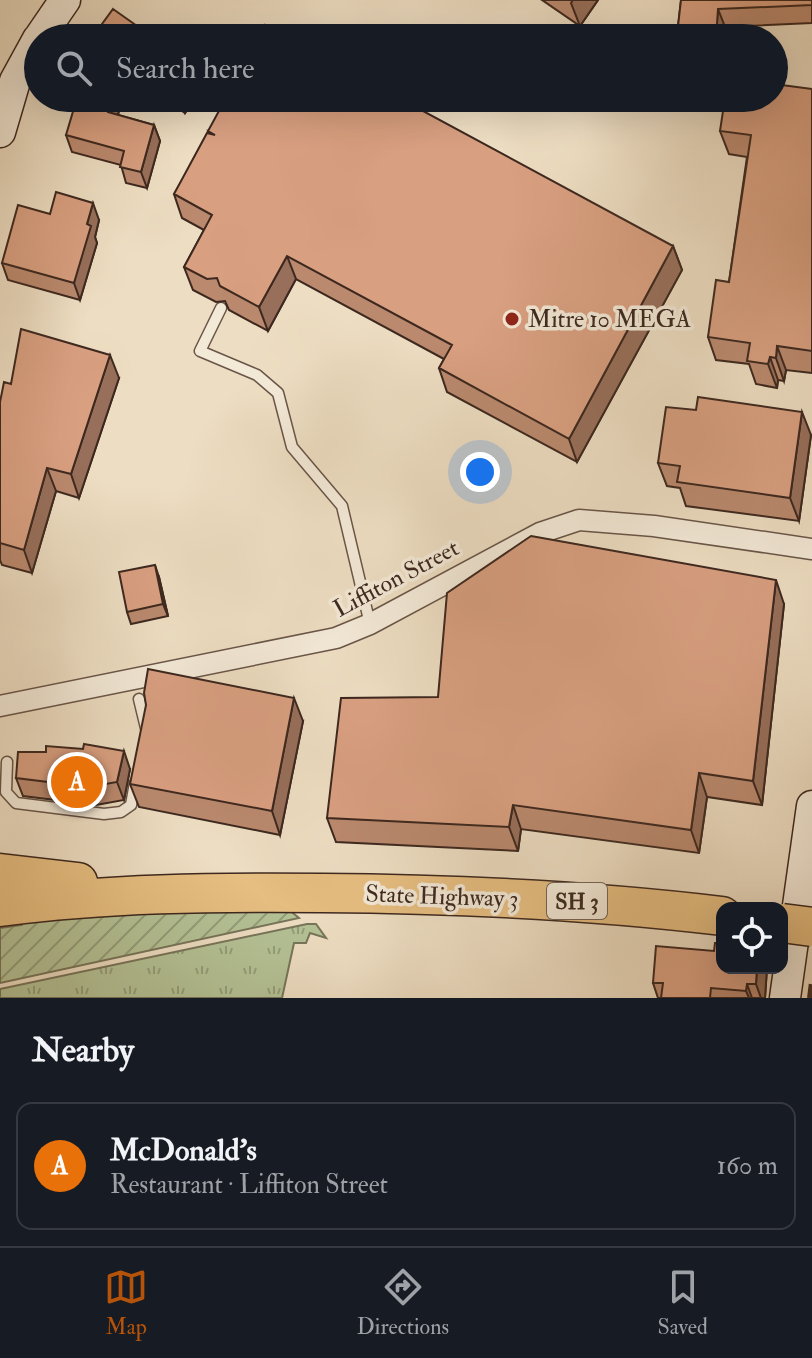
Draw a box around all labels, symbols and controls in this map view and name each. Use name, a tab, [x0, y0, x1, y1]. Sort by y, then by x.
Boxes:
search box	[24, 24, 788, 112]
icon: search	[52, 46, 96, 90]
text: Search here	[116, 50, 255, 87]
place label: Mitre 10 MEGA	[528, 304, 691, 335]
marker: Mitre 10 MEGA	[503, 310, 521, 328]
your location	[460, 452, 500, 492]
street label: Liffiton Street	[328, 532, 464, 624]
pin: A	[51, 752, 103, 812]
street label: State Highway 3	[365, 878, 519, 915]
road number: SH 3	[547, 883, 607, 919]
map controls	[716, 902, 788, 974]
button: locate	[716, 902, 788, 974]
text: Nearby	[32, 1029, 134, 1072]
text: McDonald's	[110, 1132, 257, 1169]
text: A	[52, 1150, 68, 1182]
text: 160 m	[717, 1150, 778, 1182]
text: Restaurant · Liffiton Street	[110, 1169, 388, 1201]
tab: Map	[104, 1265, 148, 1341]
tab: Directions	[357, 1265, 449, 1341]
tab: Saved	[658, 1265, 708, 1341]

